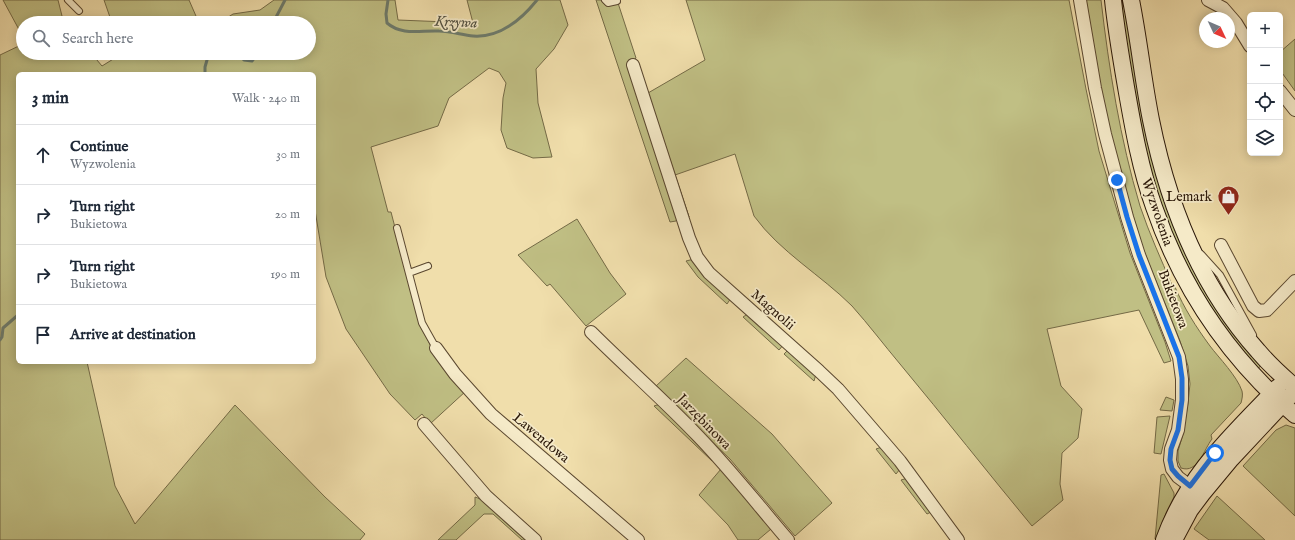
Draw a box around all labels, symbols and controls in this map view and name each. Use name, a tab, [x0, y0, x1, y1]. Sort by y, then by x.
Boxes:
water label: Krzywa	[433, 11, 478, 33]
north arrow	[1199, 12, 1235, 48]
map controls	[1247, 12, 1283, 156]
button: +	[1247, 12, 1283, 48]
search box	[16, 16, 316, 60]
icon: search	[30, 27, 52, 49]
text: Search here	[62, 29, 133, 48]
button: −	[1247, 48, 1283, 84]
button: locate	[1247, 84, 1283, 120]
text: 3 min	[32, 88, 69, 109]
text: Walk · 240 m	[232, 90, 300, 107]
button: layers	[1247, 120, 1283, 156]
text: Continue	[70, 137, 128, 156]
icon: ahead	[32, 144, 54, 166]
text: 30 m	[276, 146, 300, 163]
text: Wyzwolenia	[70, 156, 136, 173]
route end	[1108, 171, 1126, 189]
street label: Wyzwolenia	[1137, 176, 1177, 249]
shop icon: Lemark	[1215, 184, 1241, 217]
place label: Lemark	[1166, 188, 1213, 206]
text: Turn right	[70, 197, 135, 216]
icon: right	[32, 204, 54, 226]
text: 20 m	[275, 206, 300, 223]
text: Bukietowa	[70, 216, 127, 233]
text: Turn right	[70, 257, 135, 276]
icon: right	[32, 264, 54, 286]
text: 190 m	[270, 266, 300, 283]
street label: Bukietowa	[1154, 267, 1193, 332]
text: Bukietowa	[70, 276, 127, 293]
street label: Magnolii	[747, 286, 799, 334]
icon: arrive	[32, 324, 54, 346]
text: Arrive at destination	[70, 325, 196, 344]
street label: Jarzębinowa	[672, 389, 736, 454]
street label: Lawendowa	[509, 409, 574, 468]
route start	[1206, 444, 1224, 462]

